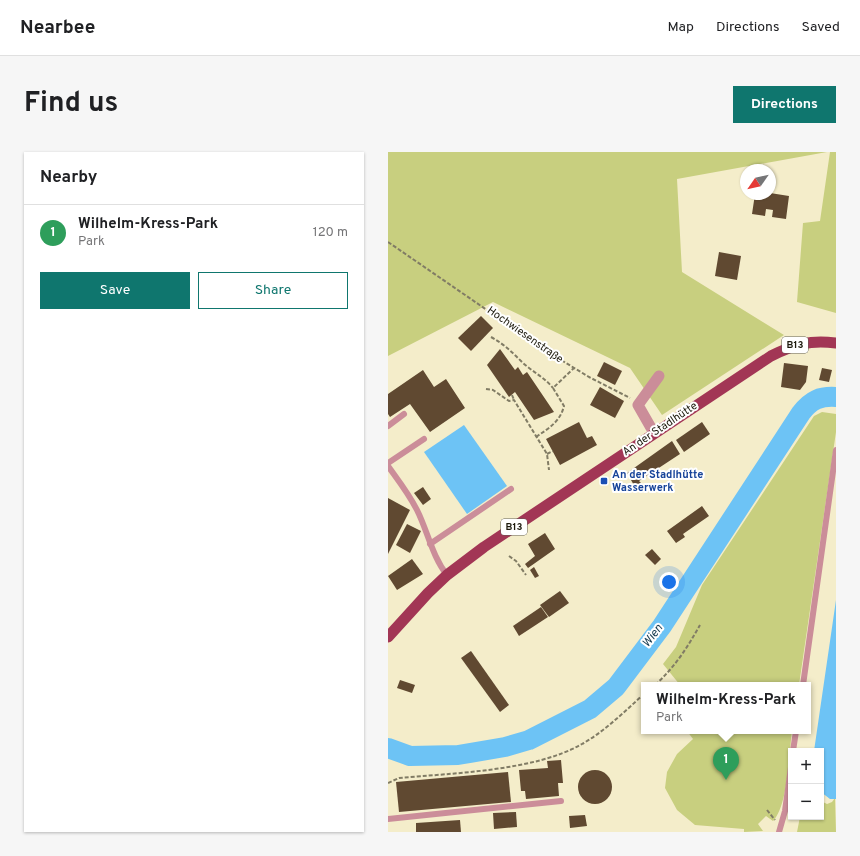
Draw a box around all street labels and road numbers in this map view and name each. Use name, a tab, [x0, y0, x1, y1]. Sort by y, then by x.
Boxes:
street label: Hochwiesenstraße	[484, 303, 566, 367]
road number: B13	[782, 337, 808, 353]
street label: An der Stadlhütte	[620, 399, 700, 459]
road number: B13	[501, 519, 527, 535]

